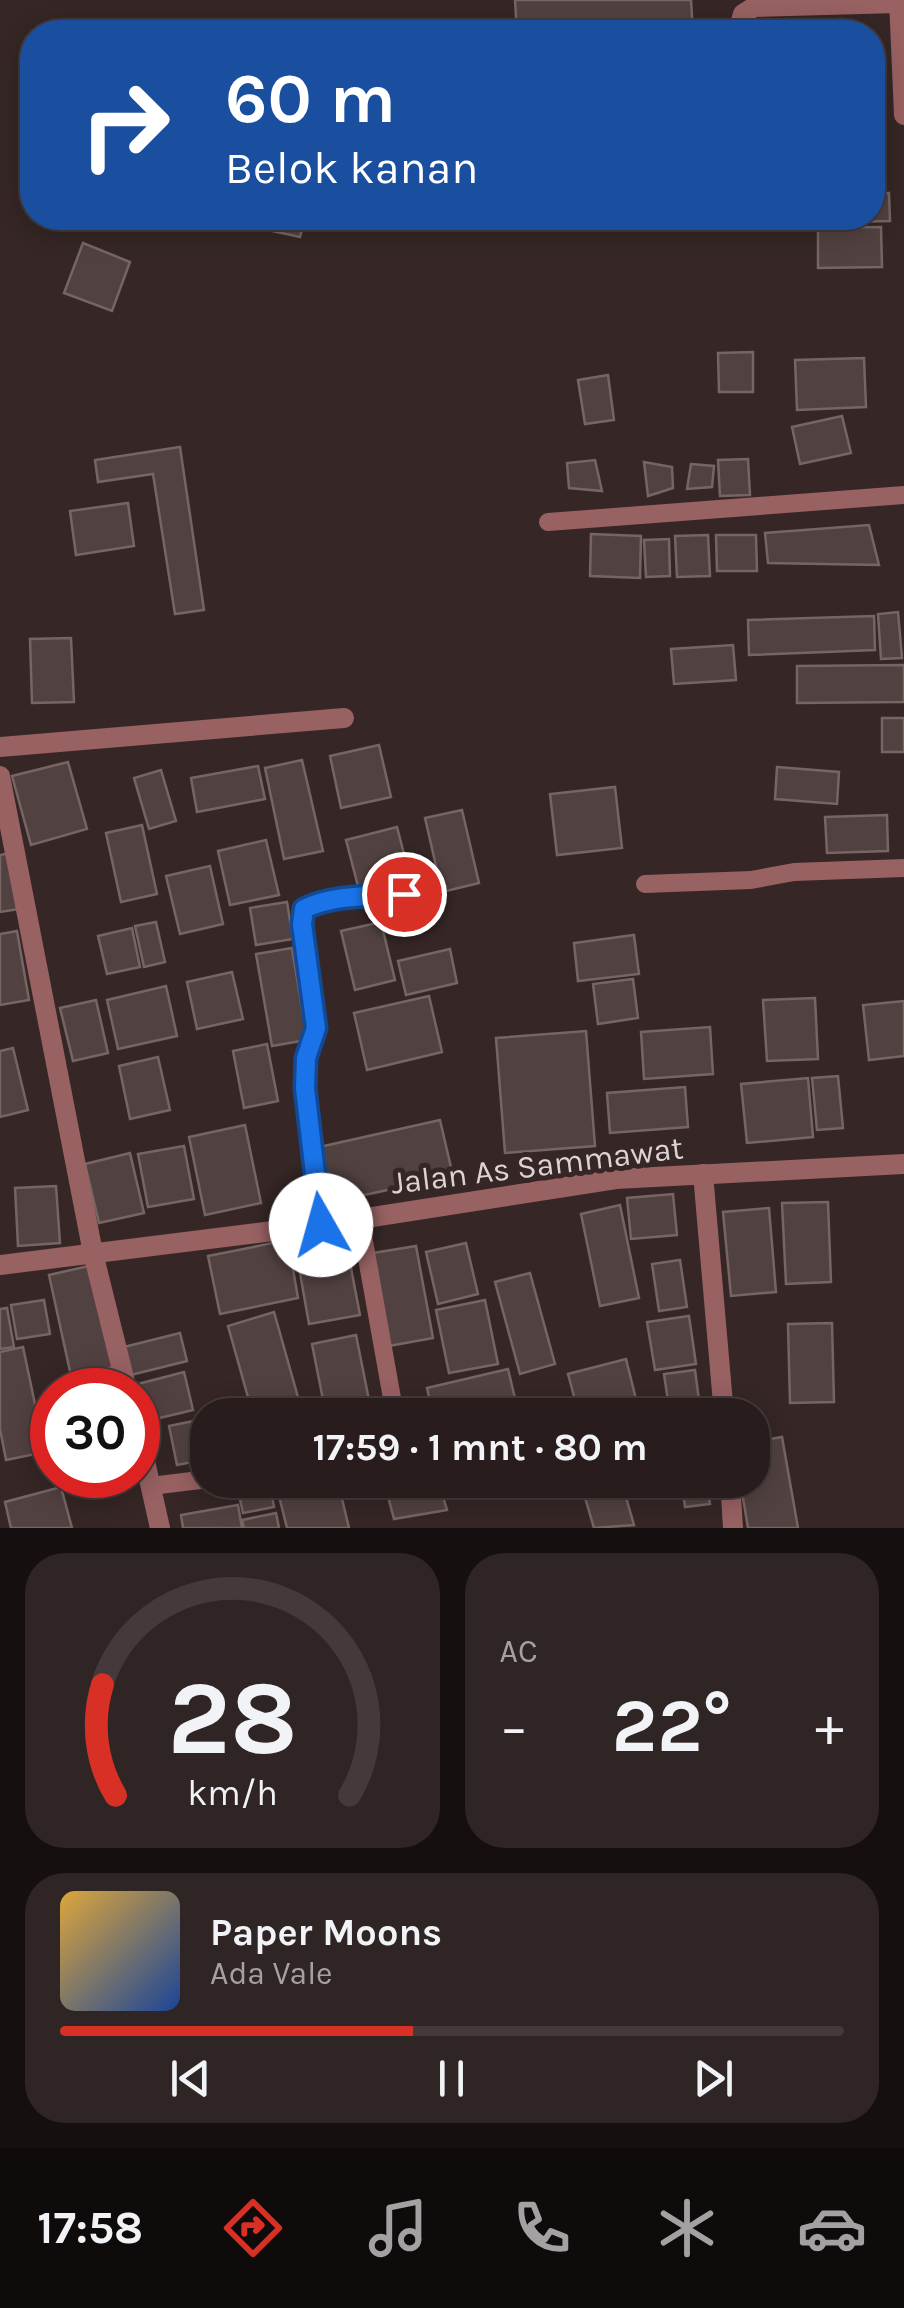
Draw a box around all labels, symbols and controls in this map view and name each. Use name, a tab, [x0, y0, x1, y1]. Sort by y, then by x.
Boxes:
text: 60 m	[225, 58, 396, 140]
icon: right	[60, 60, 190, 190]
text: Belok kanan	[225, 142, 479, 194]
pin	[362, 852, 447, 937]
icon: arrive	[377, 867, 432, 922]
street label: Jalan As Sammawat	[389, 1129, 685, 1202]
position arrow	[269, 1173, 373, 1277]
speed limit sign: 30	[30, 1368, 160, 1498]
text: 17:59 · 1 mnt · 80 m	[313, 1425, 647, 1470]
text: AC	[500, 1633, 538, 1670]
text: 28	[167, 1658, 297, 1779]
text: 22°	[612, 1682, 732, 1770]
text: −	[500, 1695, 528, 1759]
text: +	[815, 1695, 844, 1759]
text: km/h	[187, 1772, 278, 1814]
text: Paper Moons	[210, 1910, 442, 1955]
text: Ada Vale	[210, 1955, 333, 1992]
icon: previous	[163, 2051, 218, 2106]
icon: pause	[424, 2051, 479, 2106]
icon: next	[686, 2051, 741, 2106]
icon: directions	[218, 2193, 288, 2263]
icon: music	[363, 2193, 433, 2263]
icon: phone	[507, 2193, 577, 2263]
icon: climate	[652, 2193, 722, 2263]
icon: car	[797, 2193, 867, 2263]
text: 17:58	[37, 2202, 143, 2254]

